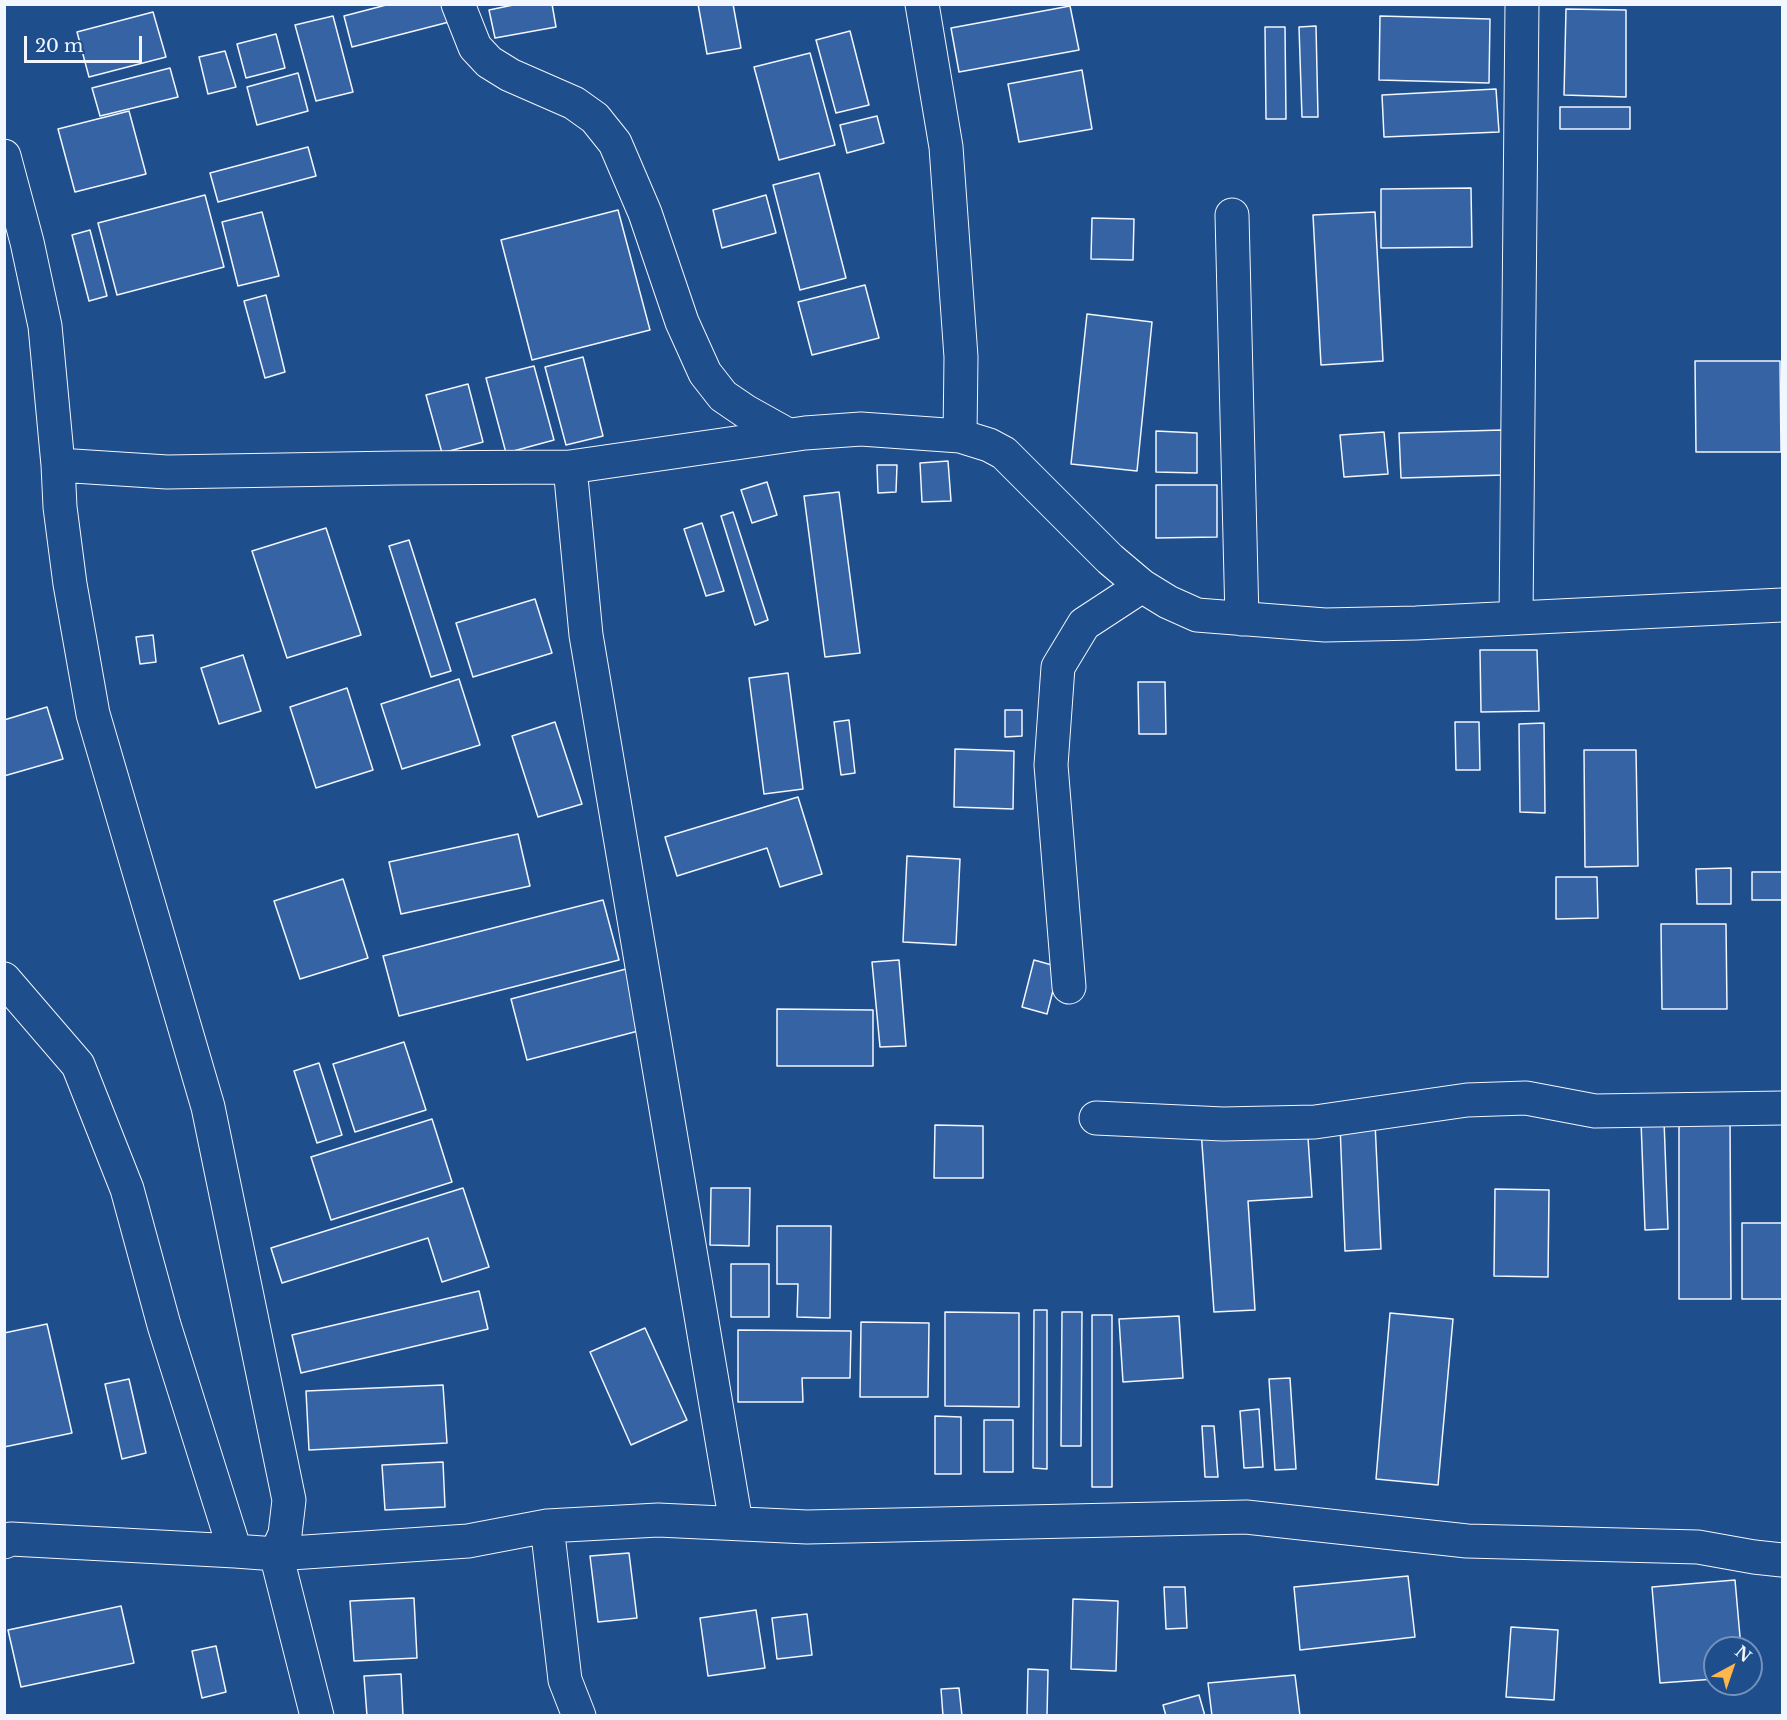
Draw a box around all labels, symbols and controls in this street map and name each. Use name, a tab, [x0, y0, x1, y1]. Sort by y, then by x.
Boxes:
scale bar	[27, 24, 146, 62]
text: 20 m	[35, 35, 83, 57]
north arrow	[1703, 1636, 1763, 1696]
text: N	[1731, 1641, 1755, 1666]

